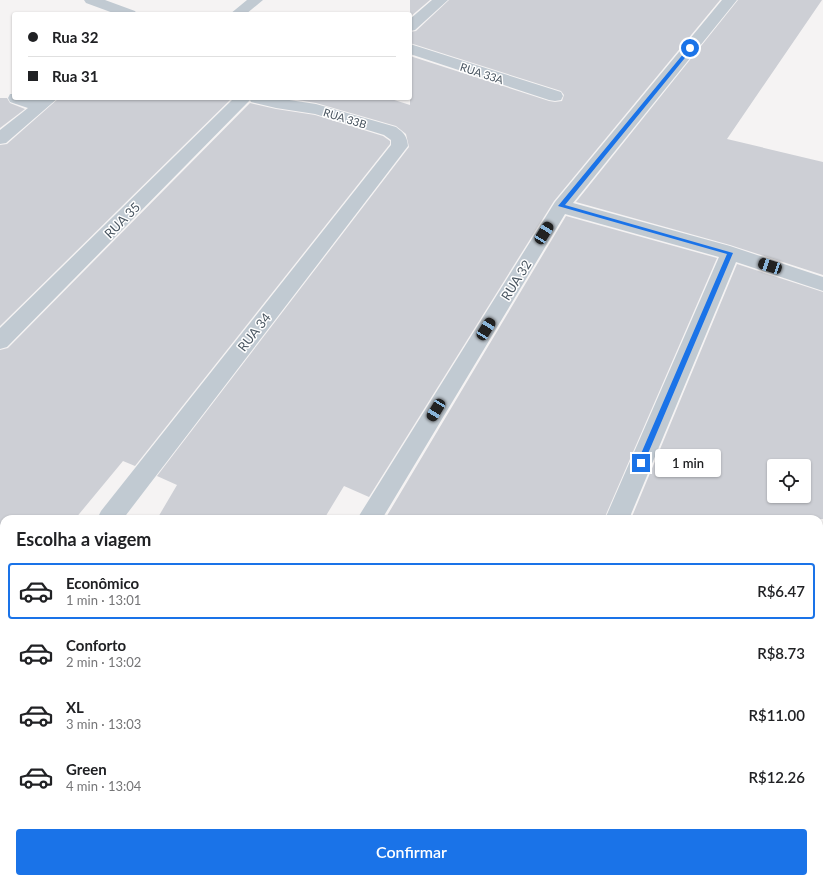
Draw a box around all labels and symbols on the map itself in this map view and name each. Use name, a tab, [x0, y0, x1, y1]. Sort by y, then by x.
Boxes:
route start	[681, 39, 699, 57]
street label: RUA 33A	[459, 60, 506, 86]
street label: RUA 33B	[322, 105, 368, 131]
street label: RUA 35	[101, 199, 143, 241]
car	[533, 220, 555, 246]
street label: RUA 32	[497, 257, 535, 303]
car	[757, 257, 783, 275]
street label: RUA 34	[234, 309, 274, 354]
car	[475, 316, 497, 342]
car	[425, 397, 447, 423]
callout: 1 min	[655, 449, 721, 477]
route end	[632, 454, 650, 472]

